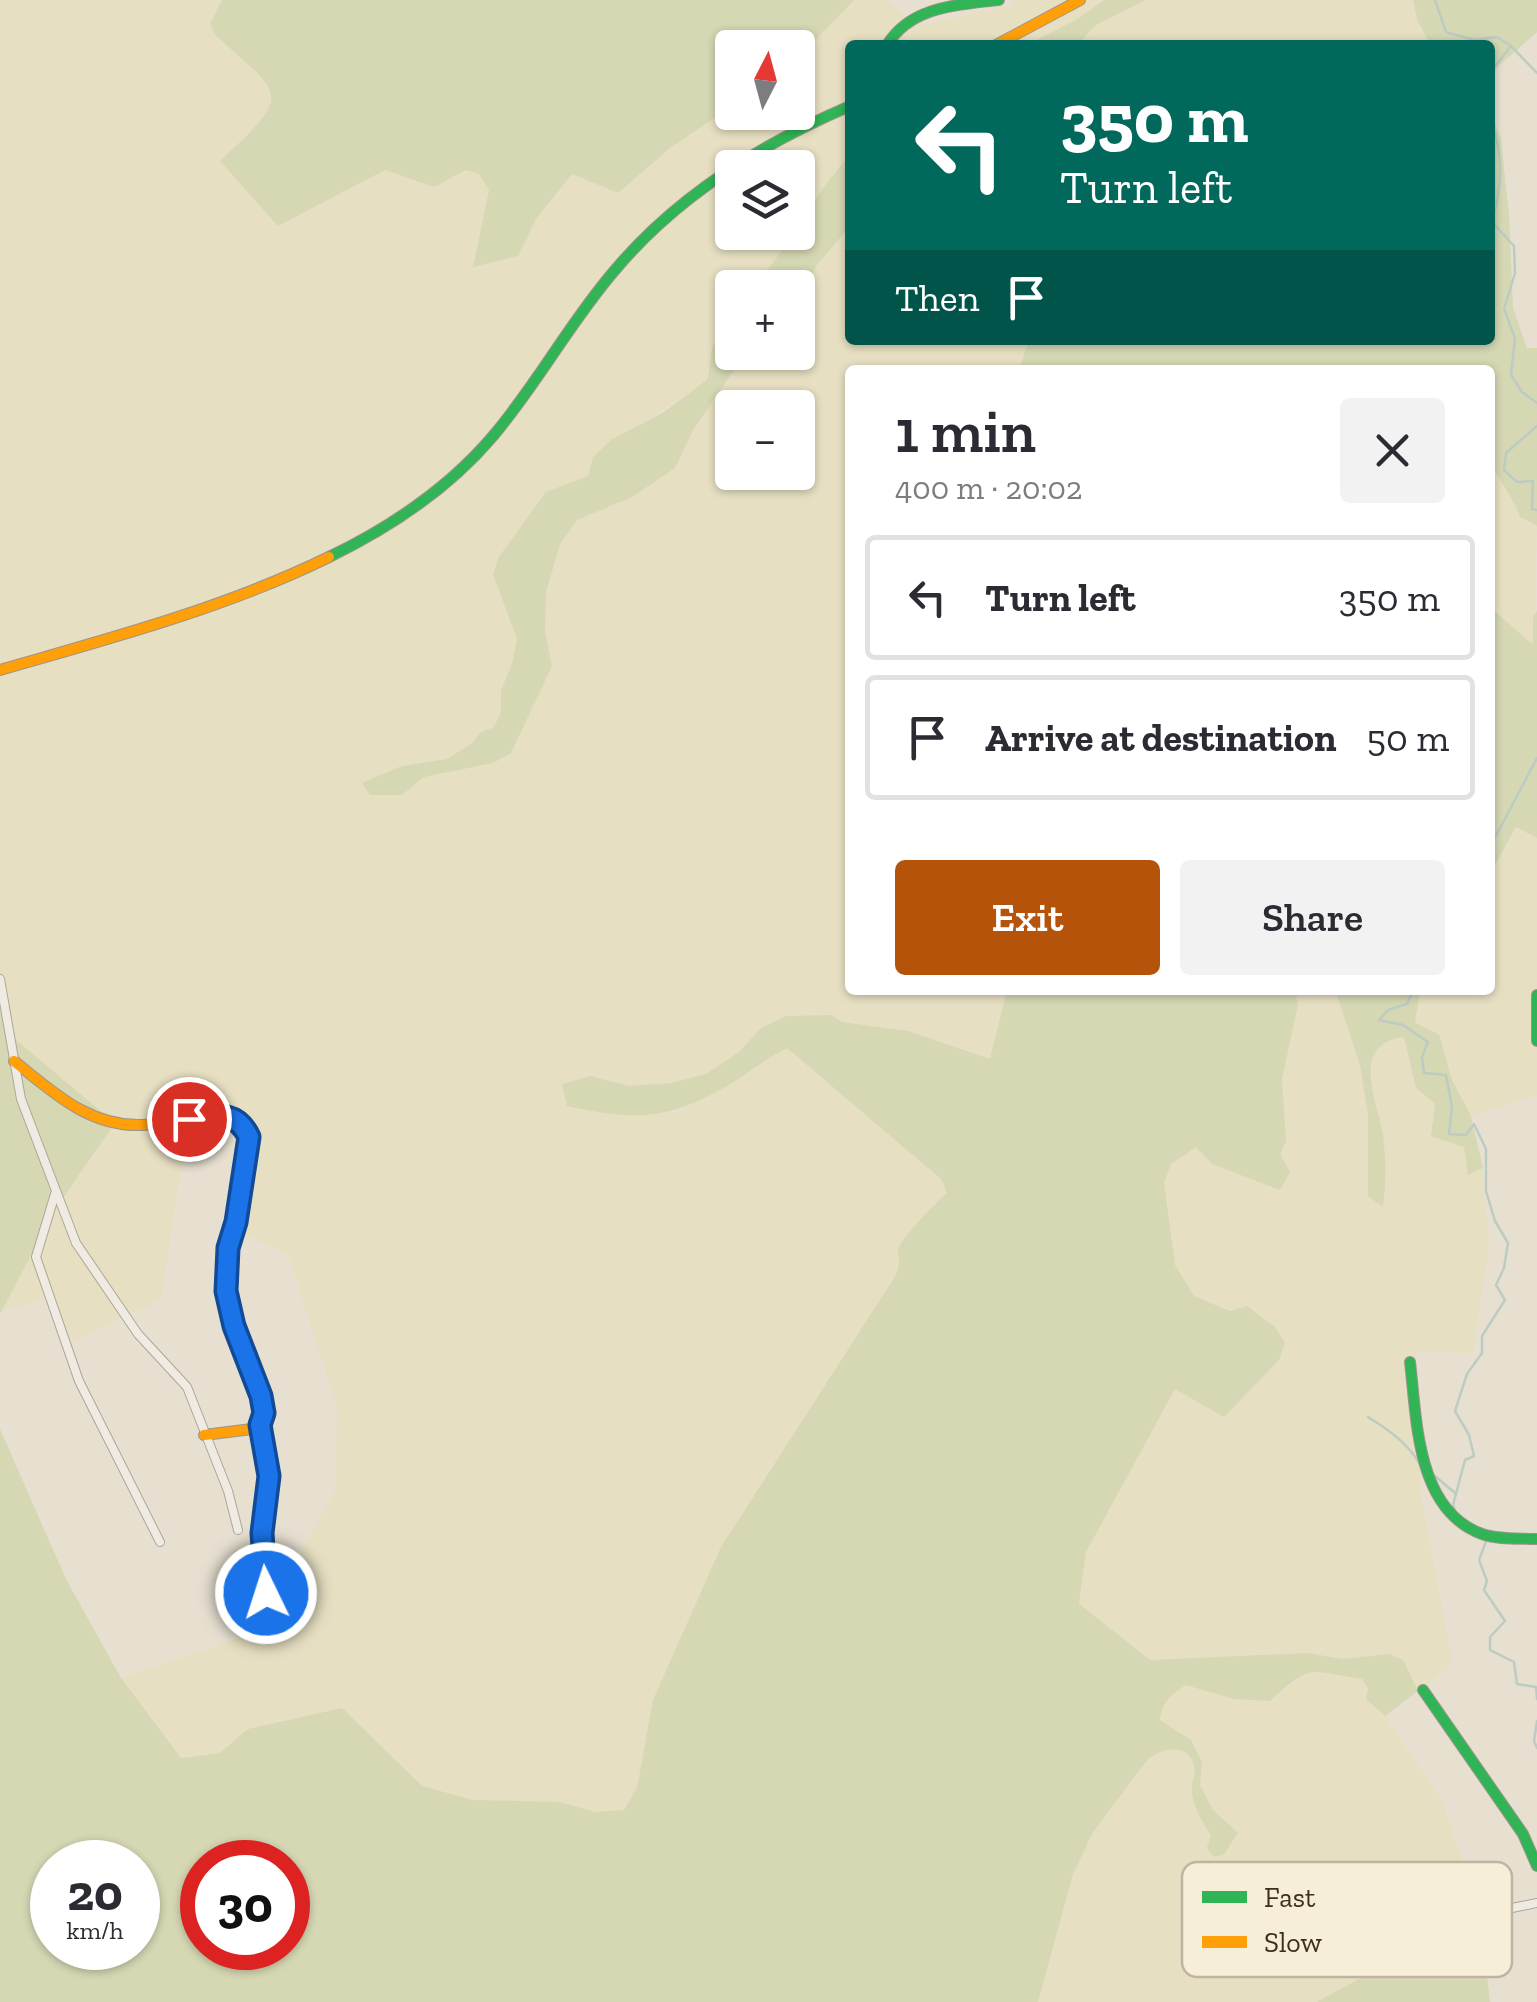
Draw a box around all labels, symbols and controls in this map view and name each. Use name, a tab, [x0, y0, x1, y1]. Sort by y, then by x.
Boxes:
north arrow	[715, 30, 815, 130]
map controls	[715, 30, 815, 490]
text: 350 m	[1060, 76, 1249, 160]
icon: left	[895, 80, 1025, 210]
button: layers	[715, 150, 815, 250]
text: Turn left	[1060, 161, 1232, 215]
button: +	[715, 270, 815, 370]
icon: arrive	[999, 270, 1054, 325]
text: Then	[895, 275, 979, 321]
button: −	[715, 390, 815, 490]
text: 1 min	[895, 395, 1036, 467]
button: close	[1340, 398, 1445, 503]
text: 400 m · 20:02	[895, 469, 1083, 507]
icon: left	[900, 570, 955, 625]
text: Turn left	[985, 575, 1136, 621]
text: 350 m	[1339, 575, 1440, 621]
icon: arrive	[900, 710, 955, 765]
text: Arrive at destination	[985, 715, 1336, 761]
text: 50 m	[1366, 715, 1449, 761]
button: Exit	[895, 860, 1160, 975]
button: Share	[1180, 860, 1445, 975]
pin	[147, 1077, 232, 1162]
icon: arrive	[162, 1092, 217, 1147]
position arrow	[214, 1541, 318, 1645]
speed limit sign: 30	[180, 1840, 310, 1970]
legend	[1182, 1862, 1512, 1977]
text: 20	[67, 1863, 123, 1923]
text: Fast	[1264, 1881, 1316, 1914]
text: km/h	[66, 1915, 124, 1945]
text: Slow	[1264, 1926, 1322, 1959]

